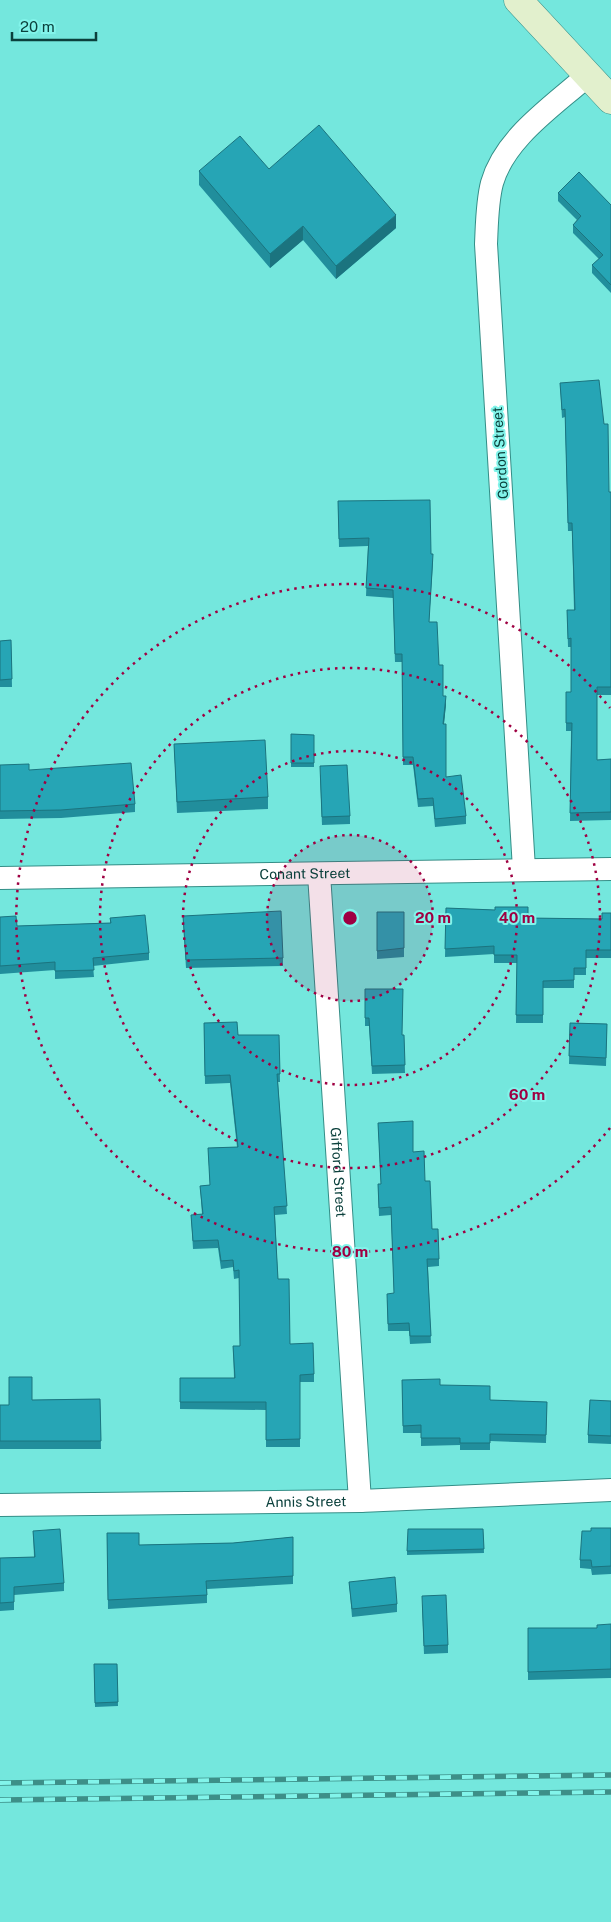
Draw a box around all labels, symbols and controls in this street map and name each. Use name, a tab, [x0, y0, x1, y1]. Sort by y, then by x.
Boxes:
scale bar	[12, 10, 96, 42]
text: 20 m	[20, 18, 55, 35]
street label: Gordon Street	[489, 406, 511, 500]
street label: Conant Street	[259, 865, 351, 882]
centre of rings	[341, 909, 359, 927]
text: 20 m	[415, 909, 451, 926]
text: 40 m	[499, 909, 535, 926]
text: 60 m	[509, 1086, 545, 1103]
street label: Gifford Street	[328, 1127, 349, 1218]
text: 80 m	[332, 1243, 368, 1260]
street label: Annis Street	[265, 1493, 347, 1510]

